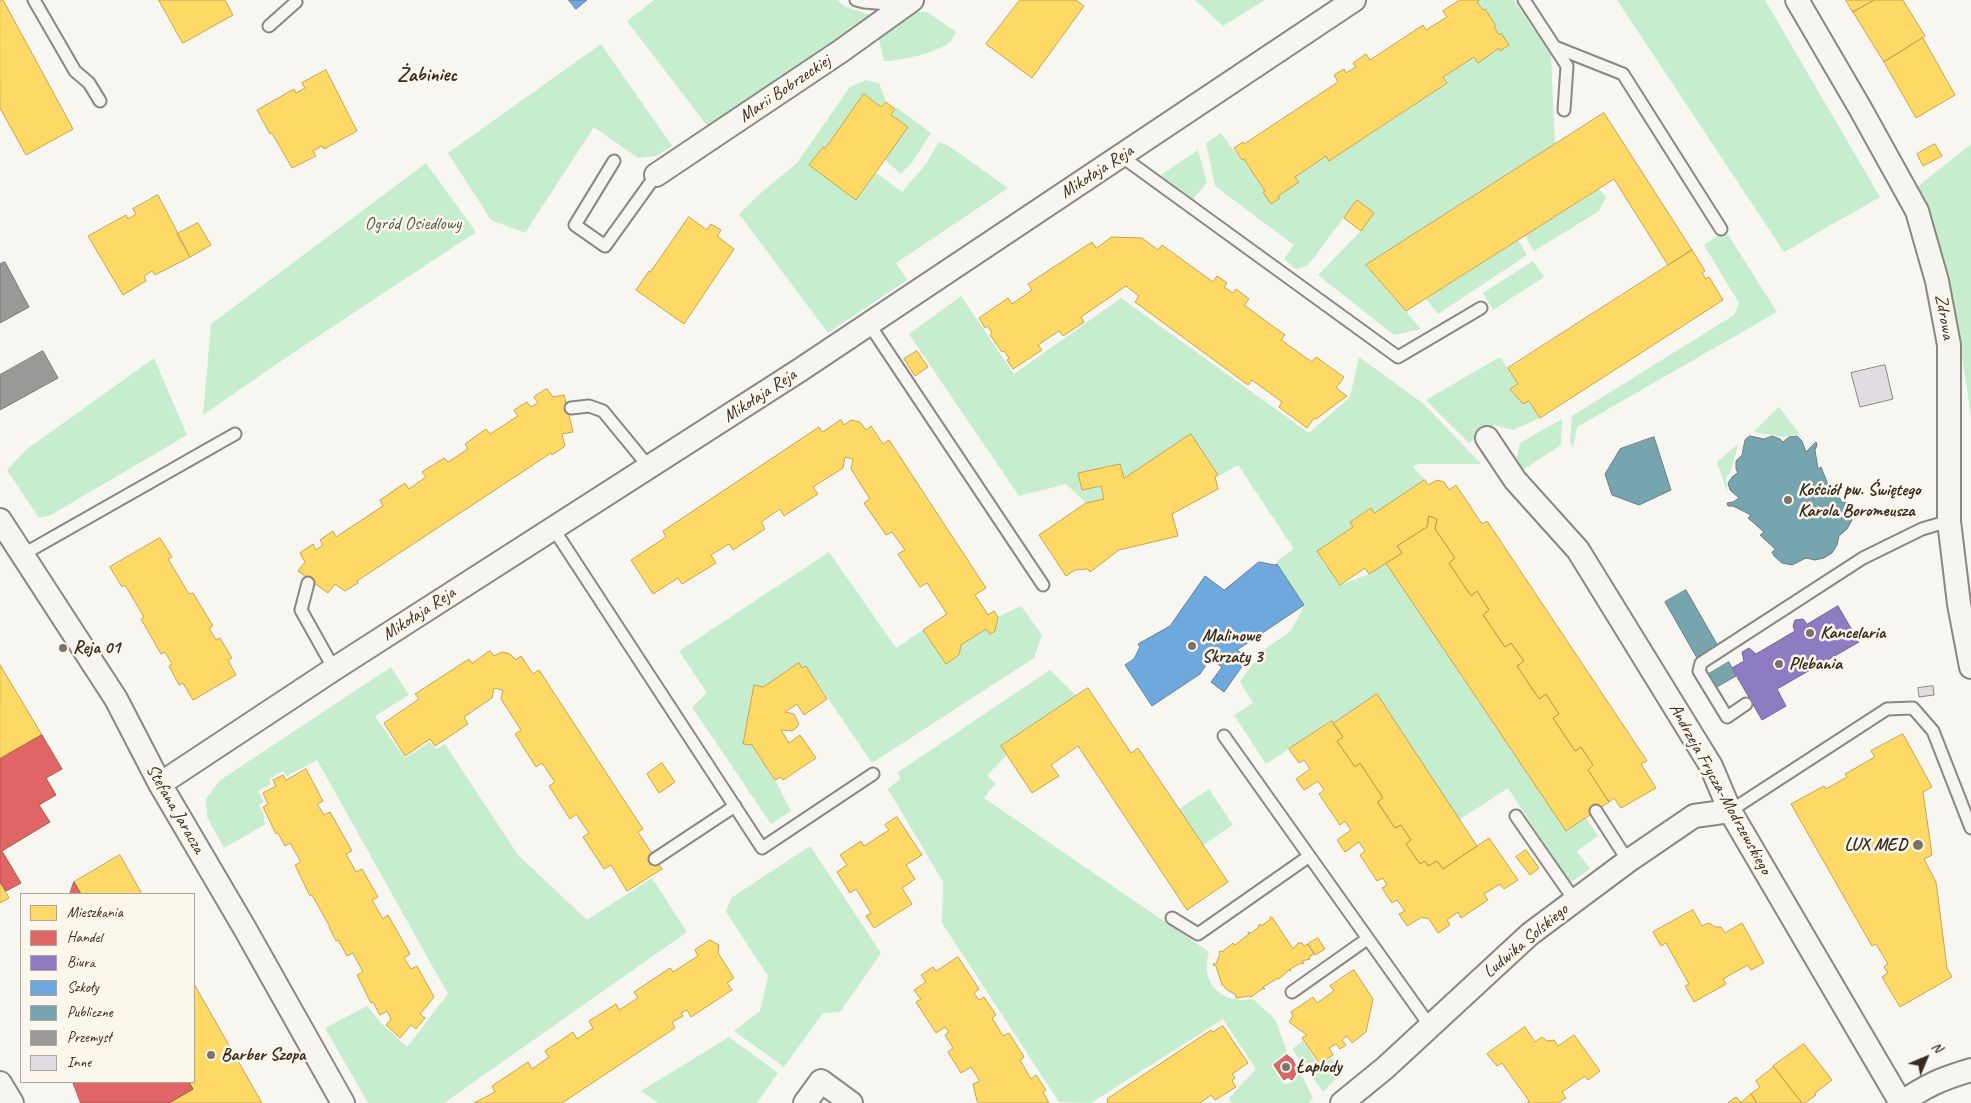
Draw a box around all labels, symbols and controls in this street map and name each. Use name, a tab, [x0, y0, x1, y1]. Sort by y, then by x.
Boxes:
street label: Marii Bobrzeckiej	[735, 50, 835, 128]
district label: Żabiniec	[397, 64, 457, 88]
street label: Mikołaja Reja	[1056, 140, 1138, 204]
park label: Ogród Osiedlowy	[365, 213, 461, 235]
street label: Zdrowa	[1929, 293, 1959, 341]
street label: Mikołaja Reja	[719, 364, 801, 428]
place label: Kościół pw. Świętego Karola Boromeusza	[1798, 479, 1920, 522]
marker: Kościół pw. Świętego Karola Boromeusza	[1782, 494, 1794, 506]
street label: Mikołaja Reja	[378, 582, 460, 646]
place label: Kancelaria	[1820, 622, 1885, 644]
place label: Malinowe Skrzaty 3	[1202, 625, 1263, 668]
marker: Kancelaria	[1804, 627, 1816, 639]
place label: Reja 01	[73, 637, 120, 659]
marker: Malinowe Skrzaty 3	[1186, 640, 1198, 652]
marker: Reja 01	[57, 642, 69, 654]
place label: Plebania	[1789, 653, 1842, 675]
marker: Plebania	[1773, 658, 1785, 670]
street label: Andrzeja Frycza-Modrzewskiego	[1664, 700, 1776, 878]
street label: Stefana Jaracza	[141, 761, 209, 857]
place label: LUX MED	[1844, 834, 1907, 856]
marker: LUX MED	[1911, 838, 1925, 852]
legend	[20, 893, 195, 1083]
street label: Ludwika Solskiego	[1479, 899, 1573, 983]
text: Mieszkania	[67, 903, 123, 922]
text: Handel	[67, 928, 102, 947]
text: Biura	[67, 953, 95, 972]
text: Szkoły	[67, 978, 99, 997]
text: Publiczne	[67, 1003, 113, 1022]
text: Przemysł	[67, 1028, 111, 1047]
north arrow	[1901, 1033, 1951, 1083]
text: N	[1928, 1038, 1946, 1056]
place label: Barber Szopa	[221, 1044, 305, 1066]
marker: Barber Szopa	[205, 1049, 217, 1061]
text: Inne	[67, 1053, 91, 1072]
place label: Łaplody	[1296, 1056, 1342, 1078]
marker: Łaplody	[1280, 1061, 1292, 1073]

